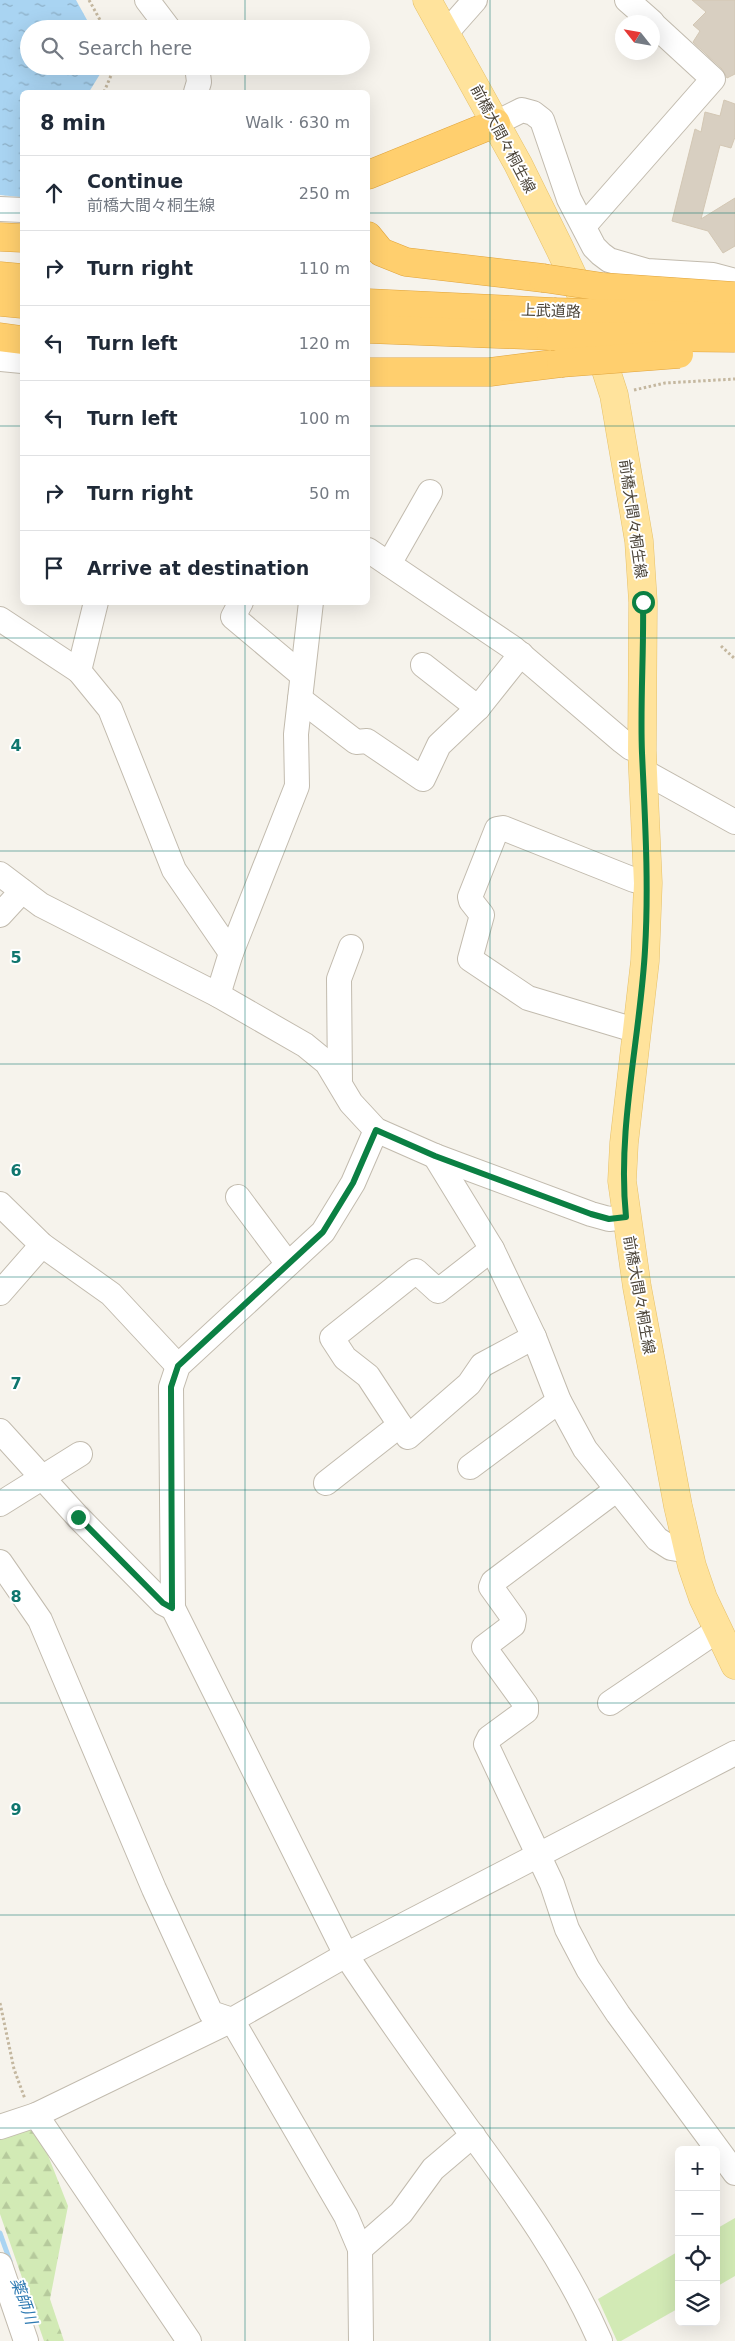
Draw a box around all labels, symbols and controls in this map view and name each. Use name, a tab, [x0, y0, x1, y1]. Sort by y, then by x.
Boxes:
north arrow	[615, 15, 660, 60]
search box	[20, 20, 370, 75]
icon: search	[38, 34, 66, 62]
text: Search here	[78, 37, 192, 59]
street label: 前橋大間々桐生線	[467, 82, 539, 196]
text: 8 min	[40, 111, 106, 135]
text: Walk · 630 m	[245, 113, 350, 132]
text: Continue	[87, 170, 183, 192]
icon: ahead	[40, 179, 68, 207]
text: 250 m	[299, 184, 350, 203]
text: 前橋大間々桐生線	[87, 196, 215, 215]
icon: right	[40, 254, 68, 282]
text: Turn right	[87, 257, 193, 279]
text: 110 m	[299, 259, 350, 278]
street label: 上武道路	[521, 301, 581, 321]
icon: left	[40, 329, 68, 357]
text: Turn left	[87, 332, 178, 354]
text: 120 m	[299, 334, 350, 353]
icon: left	[40, 404, 68, 432]
text: Turn left	[87, 407, 178, 429]
text: 100 m	[299, 409, 350, 428]
street label: 前橋大間々桐生線	[616, 458, 650, 580]
icon: right	[40, 479, 68, 507]
text: Turn right	[87, 482, 193, 504]
text: 50 m	[309, 484, 350, 503]
icon: arrive	[40, 554, 68, 582]
text: Arrive at destination	[87, 557, 309, 579]
route start	[632, 591, 655, 614]
text: 4	[10, 736, 22, 755]
text: 5	[10, 948, 22, 967]
text: 6	[10, 1161, 22, 1180]
street label: 前橋大間々桐生線	[620, 1234, 658, 1356]
text: 7	[10, 1374, 22, 1393]
route end	[67, 1506, 90, 1529]
text: 8	[10, 1587, 22, 1606]
text: 9	[10, 1800, 22, 1819]
map controls	[675, 2146, 720, 2326]
button: +	[675, 2146, 720, 2191]
button: −	[675, 2191, 720, 2236]
button: locate	[675, 2236, 720, 2281]
water label: 薬師川	[7, 2275, 42, 2329]
button: layers	[675, 2281, 720, 2326]

